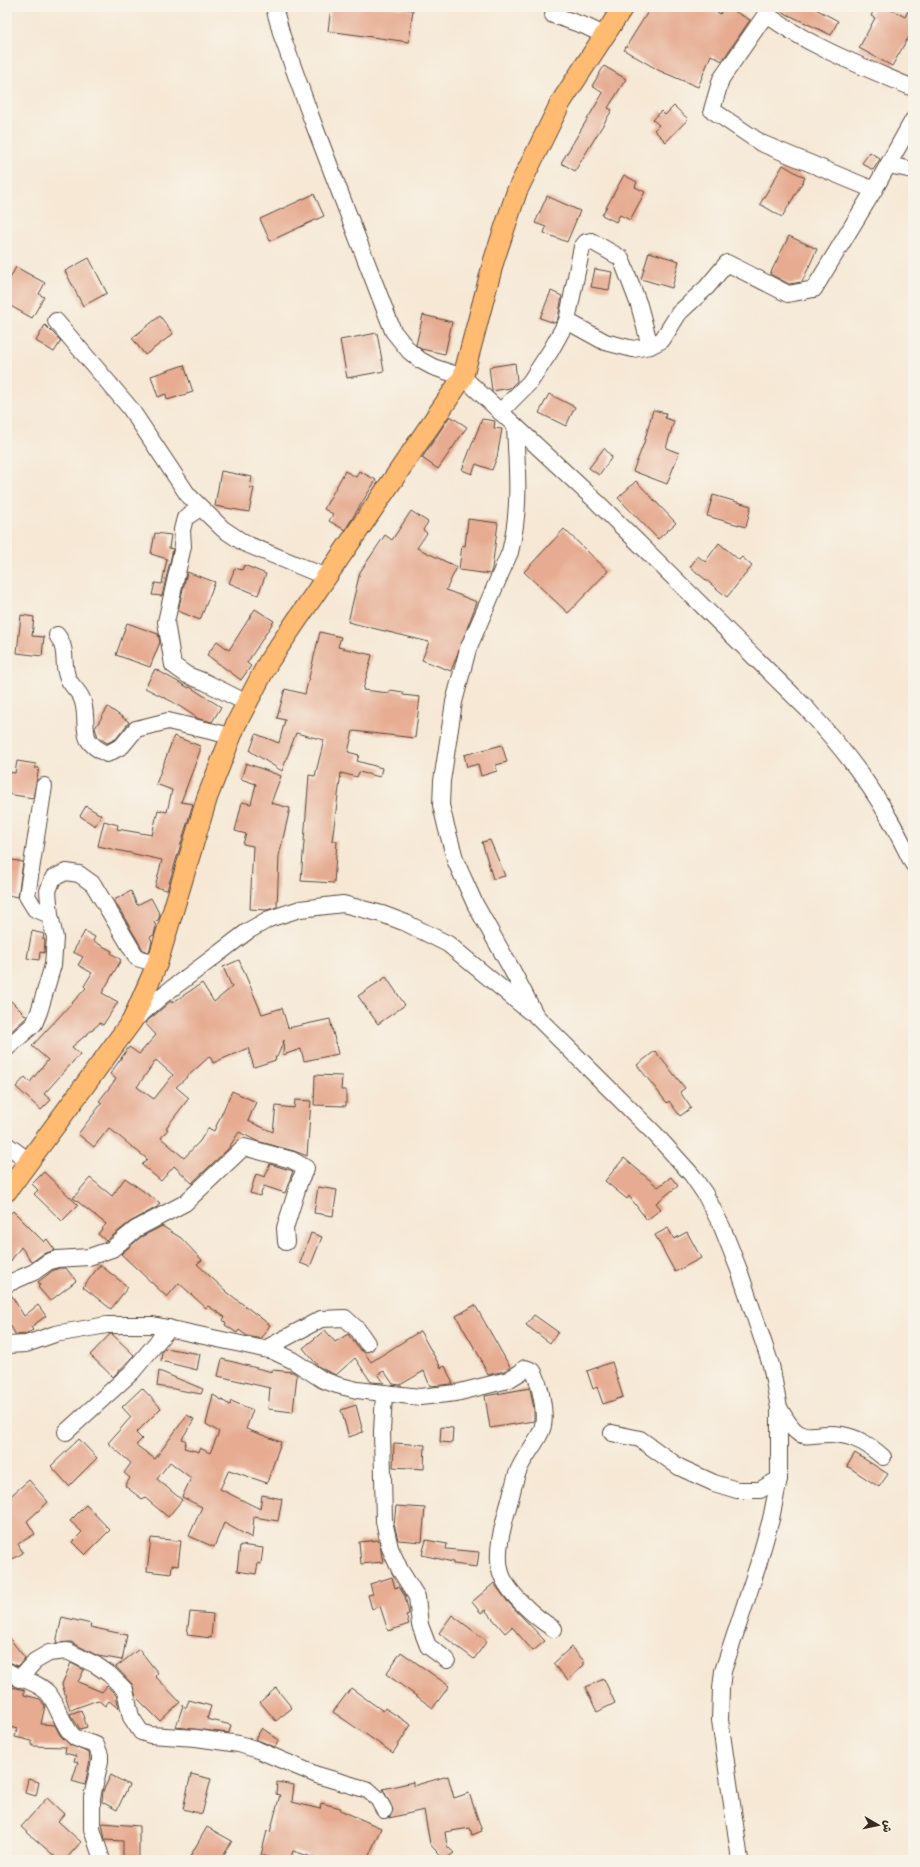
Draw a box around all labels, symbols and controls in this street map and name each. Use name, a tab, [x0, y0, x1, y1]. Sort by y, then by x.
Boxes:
north arrow	[858, 1805, 898, 1845]
text: ش	[879, 1819, 893, 1833]

